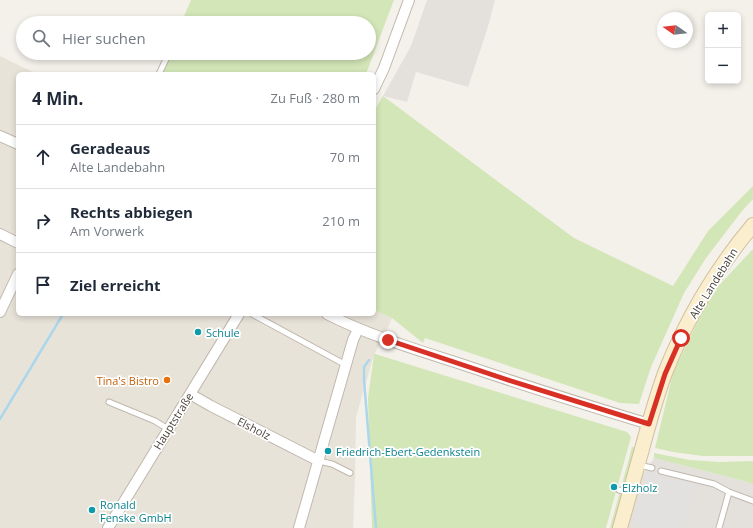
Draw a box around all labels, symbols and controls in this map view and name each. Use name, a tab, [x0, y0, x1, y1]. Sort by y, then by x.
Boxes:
north arrow	[657, 12, 693, 48]
map controls	[705, 12, 741, 84]
button: +	[705, 12, 741, 48]
search box	[16, 16, 376, 60]
icon: search	[30, 27, 52, 49]
text: Hier suchen	[62, 28, 146, 48]
button: −	[705, 48, 741, 84]
text: 4 Min.	[32, 87, 83, 110]
text: Zu Fuß · 280 m	[271, 89, 360, 107]
text: Geradeaus	[70, 138, 150, 158]
icon: ahead	[32, 146, 54, 168]
text: 70 m	[330, 148, 360, 166]
text: Alte Landebahn	[70, 158, 165, 176]
text: Rechts abbiegen	[70, 202, 193, 222]
icon: right	[32, 210, 54, 232]
text: 210 m	[322, 212, 360, 230]
text: Am Vorwerk	[70, 222, 144, 240]
street label: Alte Landebahn	[685, 245, 741, 321]
icon: arrive	[32, 274, 54, 296]
text: Ziel erreicht	[70, 275, 161, 295]
place label: Schule	[206, 325, 240, 340]
marker: Schule	[193, 327, 203, 337]
route start	[672, 329, 690, 347]
route end	[379, 331, 397, 349]
place label: Tina's Bistro	[97, 373, 159, 388]
marker: Tina's Bistro	[162, 375, 172, 385]
street label: Hauptstraße	[150, 390, 196, 452]
street label: Elsholz	[235, 413, 273, 443]
place label: Friedrich-Ebert-Gedenkstein	[336, 444, 480, 459]
marker: Friedrich-Ebert-Gedenkstein	[323, 446, 333, 456]
place label: Elzholz	[622, 480, 657, 495]
marker: Elzholz	[609, 482, 619, 492]
place label: Ronald Fenske GmbH	[100, 497, 172, 525]
marker: Ronald Fenske GmbH	[87, 505, 97, 515]

